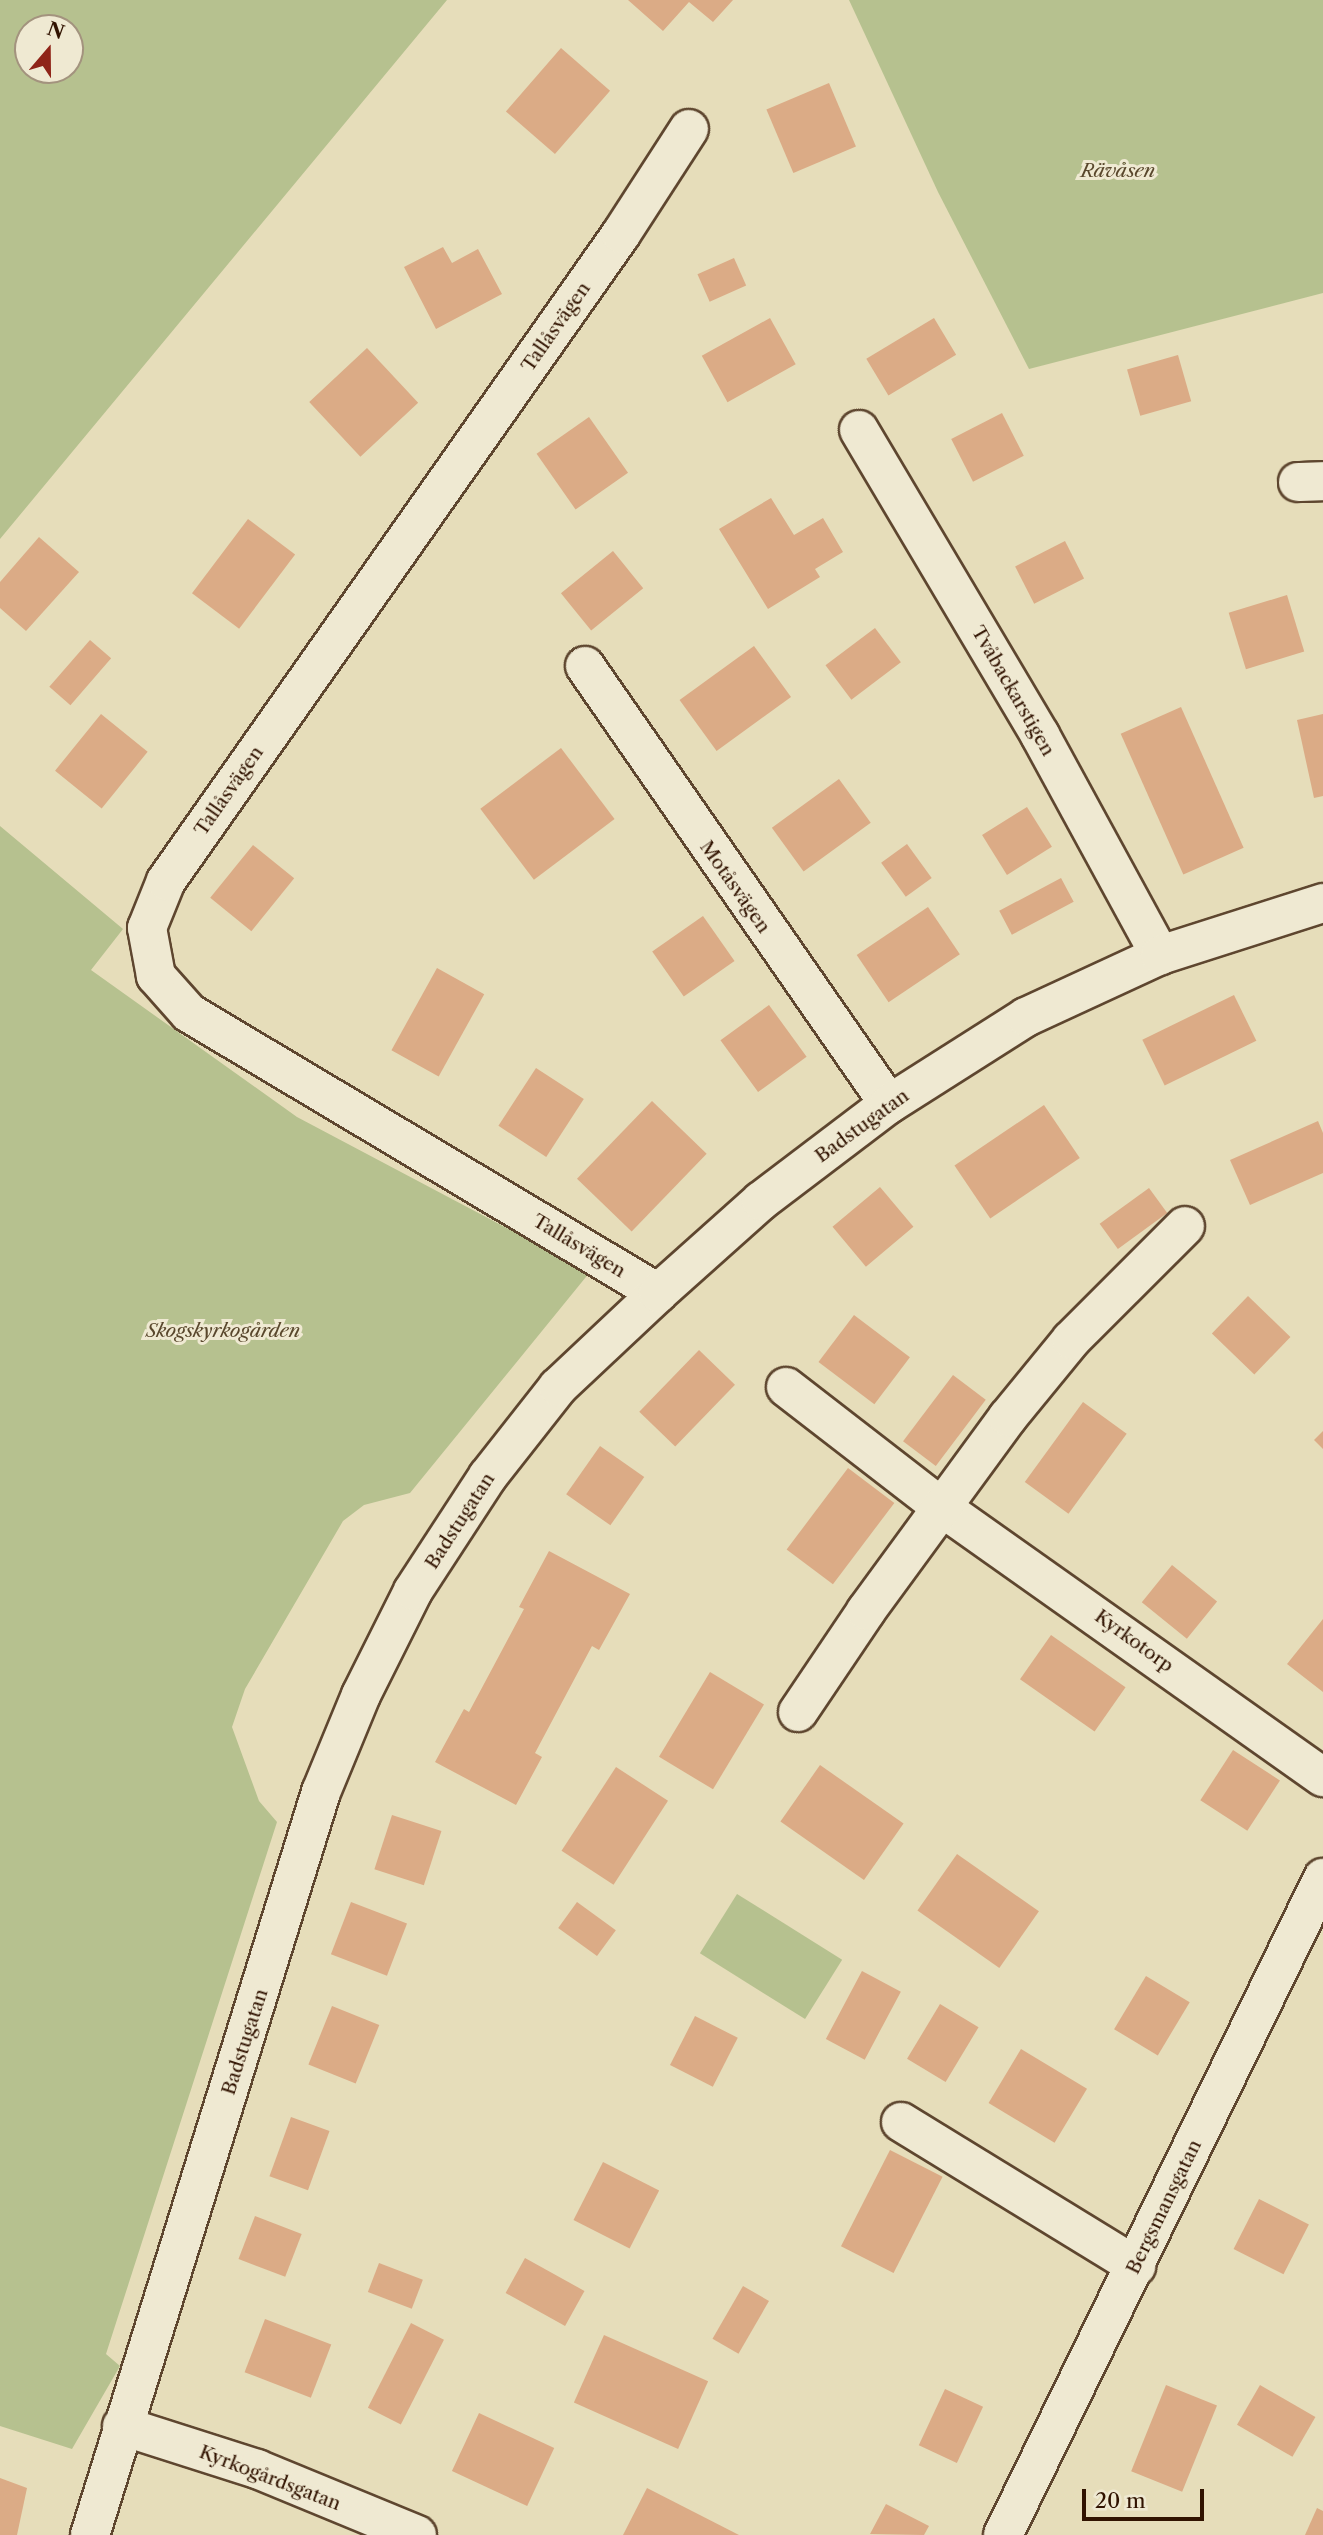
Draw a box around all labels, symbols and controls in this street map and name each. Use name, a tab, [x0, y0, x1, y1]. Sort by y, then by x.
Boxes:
north arrow	[14, 14, 84, 84]
text: N	[44, 17, 67, 44]
park label: Rävåsen	[1081, 160, 1155, 182]
street label: Tallåsvägen	[517, 278, 595, 376]
street label: Tvåbackarstigen	[967, 622, 1059, 760]
street label: Tallåsvägen	[190, 742, 268, 840]
street label: Motåsvägen	[695, 836, 775, 938]
street label: Badstugatan	[811, 1084, 913, 1168]
street label: Tallåsvägen	[529, 1209, 629, 1283]
park label: Skogskyrkogården	[146, 1320, 300, 1342]
street label: Badstugatan	[420, 1469, 500, 1573]
street label: Kyrkotorp	[1090, 1605, 1178, 1677]
street label: Badstugatan	[217, 1986, 273, 2098]
street label: Bergsmansgatan	[1122, 2136, 1206, 2278]
street label: Kyrkogårdsgatan	[196, 2441, 344, 2515]
scale bar	[1085, 2476, 1208, 2520]
text: 20 m	[1095, 2488, 1146, 2513]

